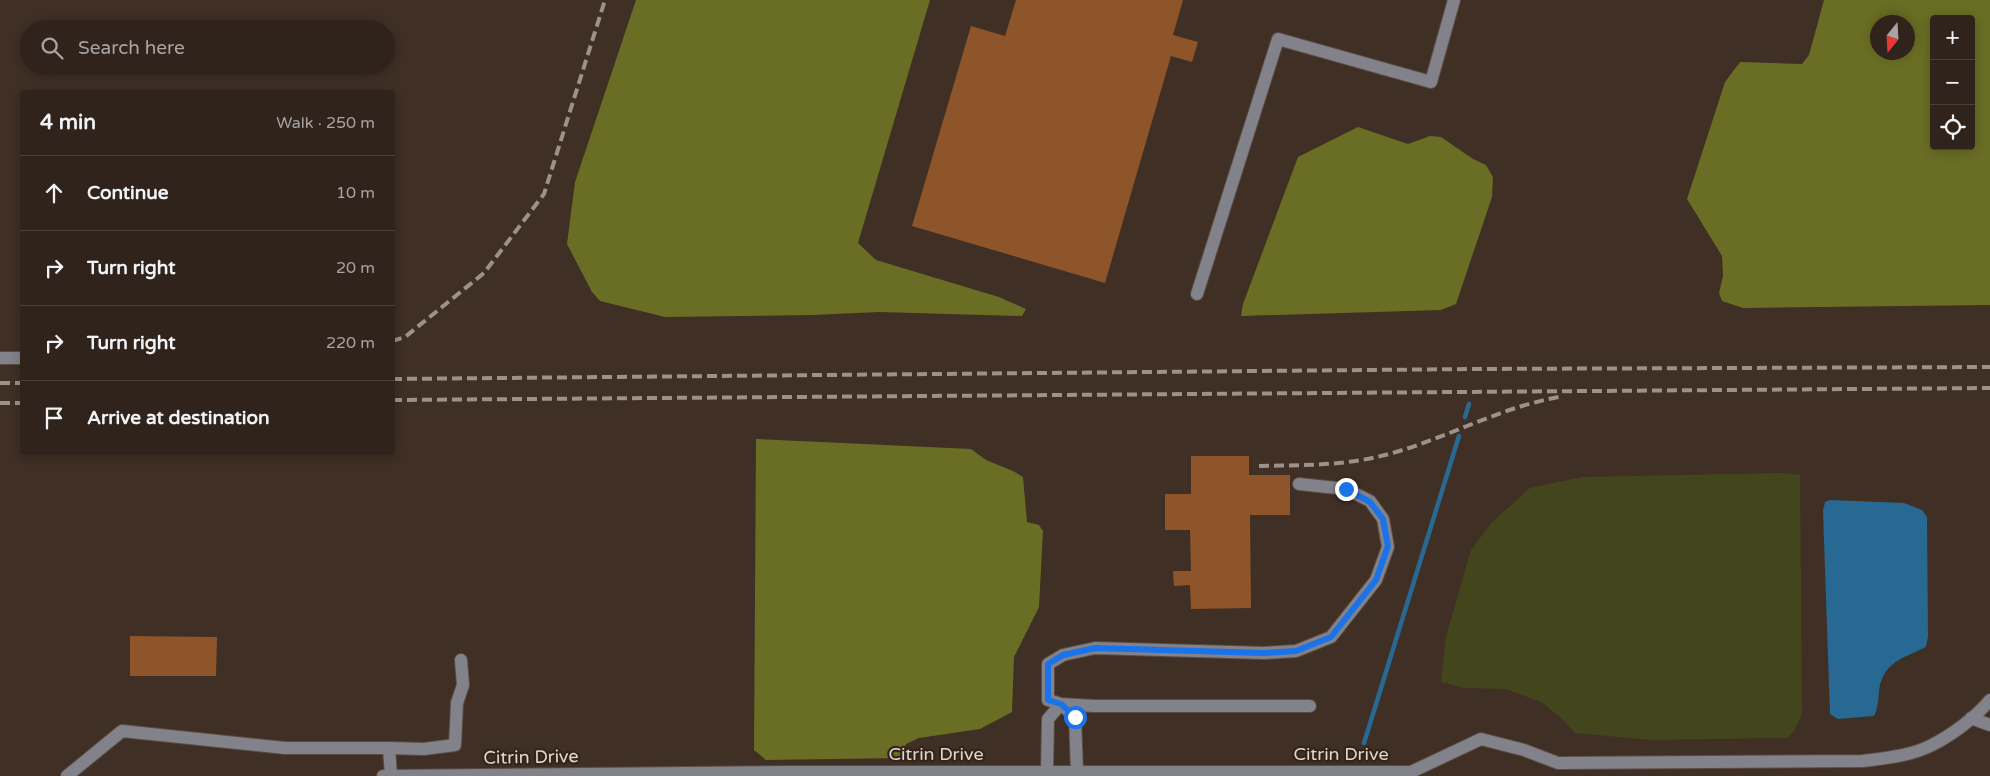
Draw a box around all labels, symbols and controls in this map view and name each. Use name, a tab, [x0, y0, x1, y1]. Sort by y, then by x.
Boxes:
north arrow	[1870, 15, 1915, 60]
map controls	[1930, 15, 1975, 150]
button: +	[1930, 15, 1975, 60]
search box	[20, 20, 395, 75]
icon: search	[38, 34, 66, 62]
text: Search here	[78, 37, 185, 59]
button: −	[1930, 60, 1975, 105]
button: locate	[1930, 105, 1975, 150]
text: 4 min	[40, 110, 96, 135]
text: Walk · 250 m	[276, 113, 375, 133]
icon: ahead	[40, 179, 68, 207]
text: Continue	[87, 182, 169, 204]
text: 10 m	[336, 183, 375, 203]
icon: right	[40, 254, 68, 282]
text: Turn right	[87, 257, 175, 279]
text: 20 m	[336, 258, 375, 278]
icon: right	[40, 329, 68, 357]
text: Turn right	[87, 332, 175, 354]
text: 220 m	[326, 333, 375, 353]
icon: arrive	[40, 404, 68, 432]
text: Arrive at destination	[87, 407, 270, 429]
route end	[1335, 478, 1358, 501]
route start	[1064, 706, 1087, 729]
street label: Citrin Drive	[888, 743, 984, 765]
street label: Citrin Drive	[1293, 743, 1389, 765]
street label: Citrin Drive	[483, 745, 579, 769]

